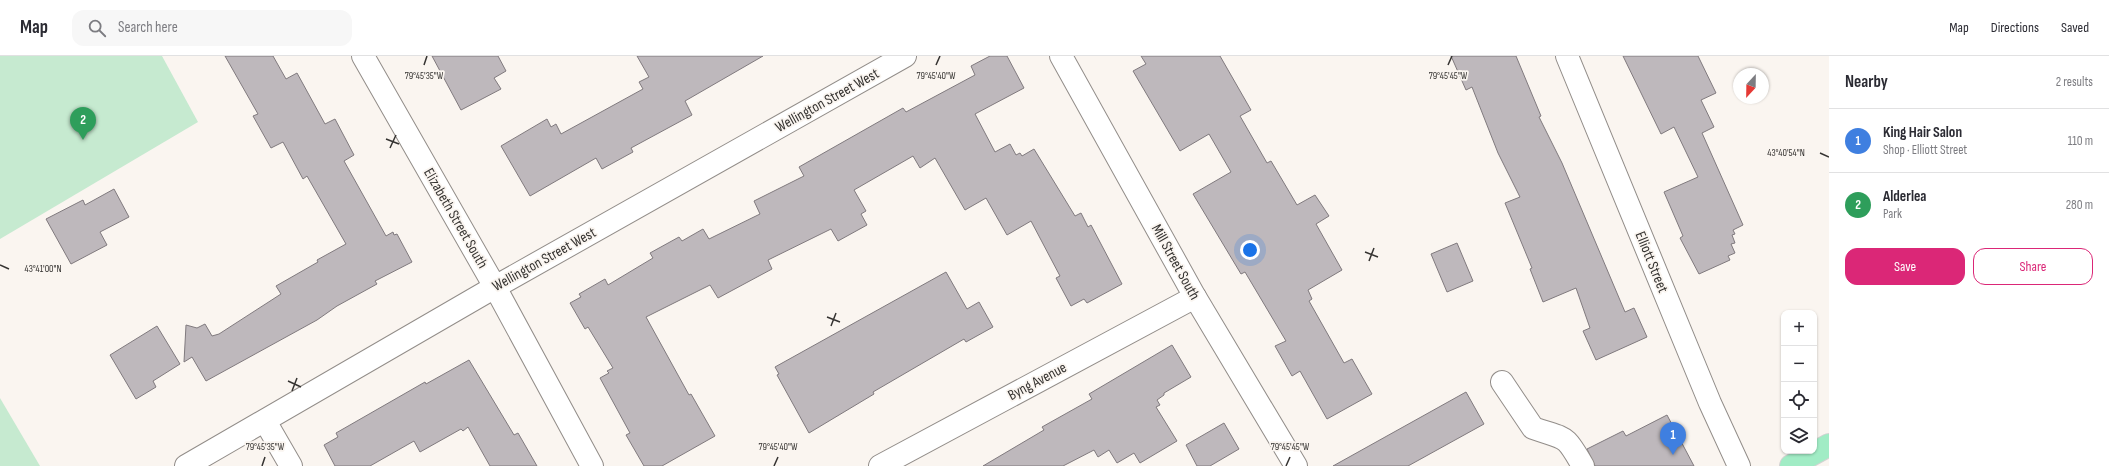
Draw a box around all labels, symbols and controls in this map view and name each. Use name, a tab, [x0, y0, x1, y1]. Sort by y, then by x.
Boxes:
search box	[72, 10, 352, 46]
text: Map	[20, 16, 48, 39]
icon: search	[86, 17, 108, 39]
text: Search here	[118, 18, 178, 37]
text: Map	[1949, 19, 1969, 36]
text: Directions	[1991, 19, 2039, 36]
text: Saved	[2061, 19, 2089, 36]
street label: Wellington Street West	[772, 64, 883, 137]
north arrow	[1733, 68, 1769, 104]
text: 79°45'35"W	[405, 70, 444, 82]
text: 79°45'40"W	[916, 70, 956, 82]
text: 79°45'45"W	[1429, 70, 1468, 82]
text: Nearby	[1845, 72, 1888, 92]
text: 2 results	[2056, 74, 2093, 90]
pin: 2	[70, 107, 96, 140]
text: King Hair Salon	[1883, 123, 1962, 142]
text: 1	[1855, 133, 1861, 149]
text: 110 m	[2068, 133, 2093, 149]
text: Shop · Elliott Street	[1883, 142, 1967, 158]
text: 43°40'54"N	[1767, 147, 1805, 159]
street label: Elizabeth Street South	[419, 165, 492, 272]
text: Alderlea	[1883, 187, 1926, 206]
text: 2	[1855, 197, 1861, 213]
text: 280 m	[2066, 197, 2093, 213]
text: Park	[1883, 206, 1902, 222]
street label: Mill Street South	[1147, 221, 1204, 303]
street label: Wellington Street West	[489, 223, 600, 296]
street label: Elliott Street	[1631, 229, 1673, 296]
your location	[1240, 240, 1260, 260]
button: Save	[1845, 248, 1965, 285]
button: Share	[1973, 248, 2093, 285]
text: 43°41'00"N	[24, 263, 62, 275]
map controls	[1781, 310, 1817, 454]
button: +	[1781, 310, 1817, 346]
button: −	[1781, 346, 1817, 382]
street label: Byng Avenue	[1005, 358, 1070, 405]
button: locate	[1781, 382, 1817, 418]
button: layers	[1781, 418, 1817, 454]
pin: 1	[1660, 422, 1686, 455]
text: 79°45'35"W	[246, 441, 285, 453]
text: 79°45'40"W	[758, 441, 798, 453]
text: 79°45'45"W	[1271, 441, 1310, 453]

